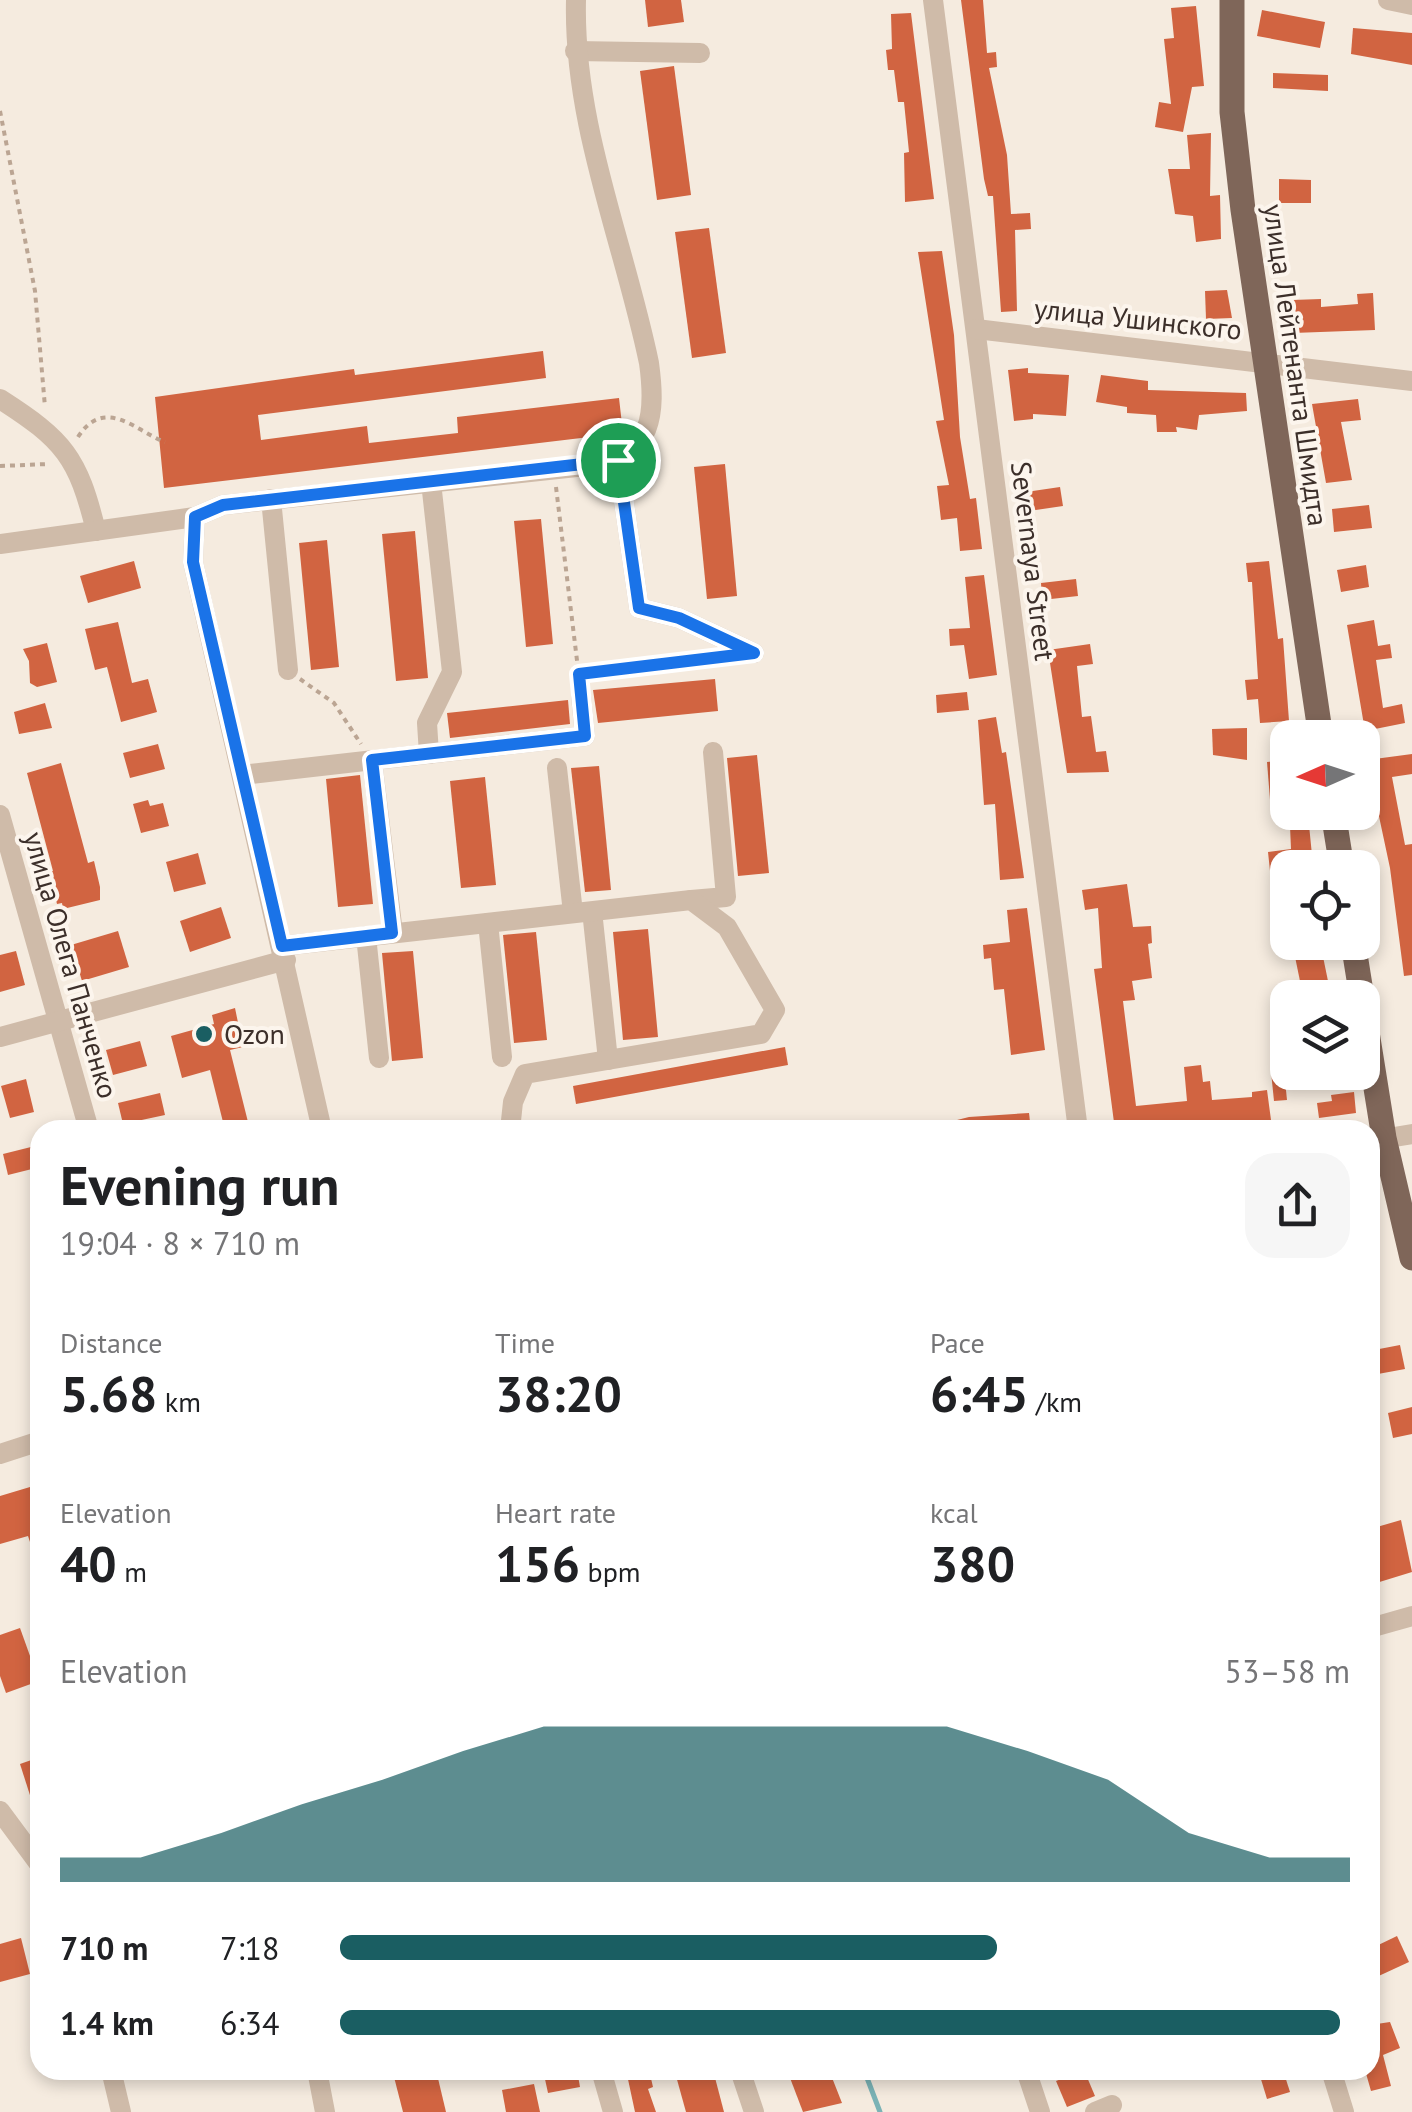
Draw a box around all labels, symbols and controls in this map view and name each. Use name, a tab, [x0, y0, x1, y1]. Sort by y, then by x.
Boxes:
street label: улица Лейтенанта Шмидта	[1256, 201, 1337, 528]
street label: улица Ушинского	[1032, 289, 1244, 348]
pin	[576, 418, 661, 503]
icon: arrive	[591, 433, 646, 488]
street label: Severnaya Street	[1003, 459, 1064, 663]
north arrow	[1270, 720, 1380, 830]
map controls	[1270, 720, 1380, 1090]
street label: улица Олега Панченко	[16, 827, 127, 1102]
button: locate	[1270, 850, 1380, 960]
button: layers	[1270, 980, 1380, 1090]
place label: Ozon	[224, 1015, 285, 1052]
marker: Ozon	[193, 1023, 215, 1045]
text: Evening run	[60, 1149, 340, 1220]
button: share	[1245, 1153, 1350, 1258]
text: 19:04 · 8 × 710 m	[60, 1222, 300, 1264]
text: Distance	[60, 1324, 163, 1361]
text: Time	[495, 1324, 555, 1361]
text: Pace	[930, 1324, 985, 1361]
text: 5.68	[60, 1361, 157, 1426]
text: 38:20	[495, 1361, 622, 1426]
text: 6:45	[930, 1361, 1029, 1426]
text: km	[157, 1383, 201, 1420]
text: /km	[1029, 1383, 1082, 1420]
text: Elevation	[60, 1494, 172, 1531]
text: Heart rate	[495, 1494, 616, 1531]
text: kcal	[930, 1494, 978, 1531]
text: 40	[60, 1531, 117, 1596]
text: 156	[495, 1531, 580, 1596]
text: 380	[930, 1531, 1015, 1596]
text: m	[117, 1553, 147, 1590]
text: bpm	[580, 1553, 641, 1590]
text: Elevation	[60, 1650, 187, 1692]
text: 53–58 m	[1225, 1650, 1350, 1692]
text: 710 m	[60, 1927, 148, 1969]
text: 7:18	[220, 1927, 279, 1969]
text: 1.4 km	[60, 2002, 154, 2044]
text: 6:34	[220, 2002, 279, 2044]

